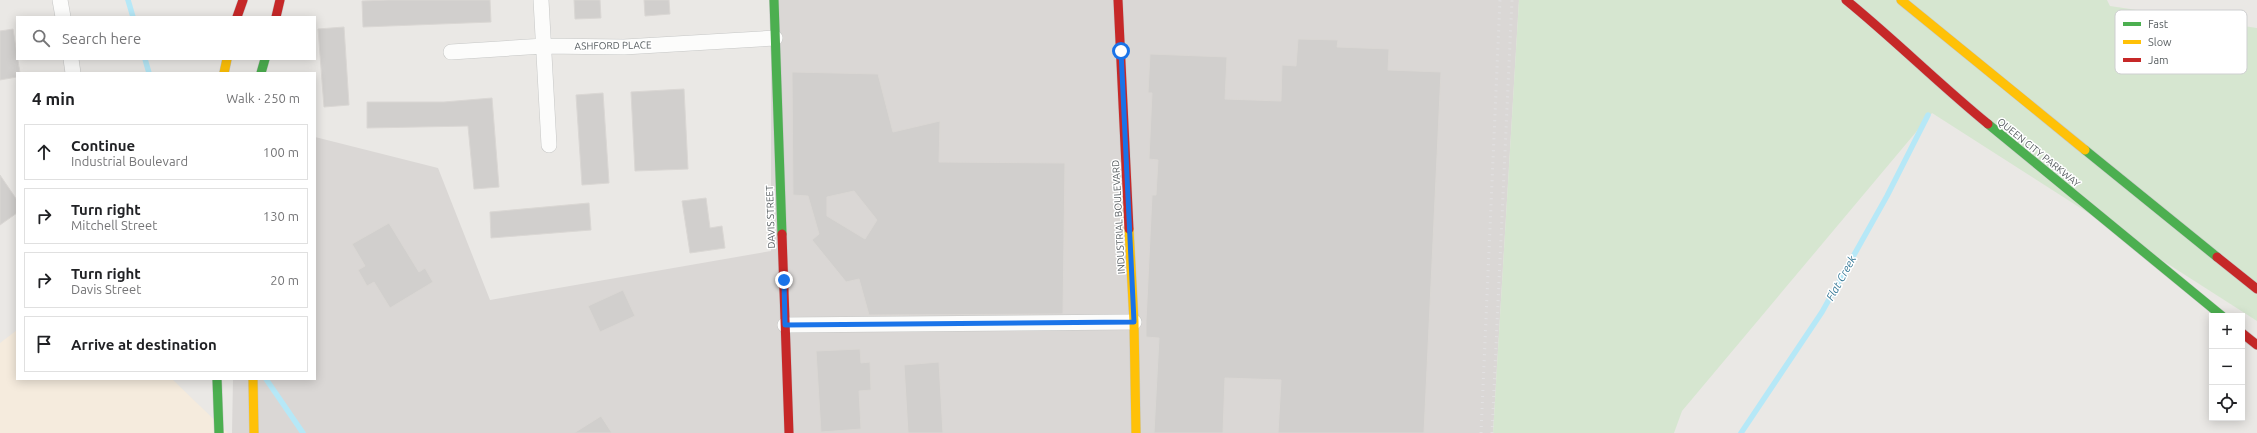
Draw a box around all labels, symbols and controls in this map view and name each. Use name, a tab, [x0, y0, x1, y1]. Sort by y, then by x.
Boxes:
legend	[2115, 10, 2247, 74]
search box	[16, 16, 316, 60]
text: Fast	[2148, 18, 2169, 30]
icon: search	[30, 27, 52, 49]
text: Search here	[62, 30, 141, 47]
text: Slow	[2148, 36, 2172, 48]
street label: ASHFORD PLACE	[574, 39, 652, 52]
route start	[1112, 42, 1130, 60]
text: Jam	[2148, 54, 2169, 66]
text: 4 min	[32, 89, 75, 108]
text: Walk · 250 m	[226, 91, 300, 105]
street label: QUEEN CITY PARKWAY	[1995, 116, 2082, 189]
text: Continue	[71, 137, 135, 154]
icon: ahead	[33, 141, 55, 163]
text: 100 m	[263, 145, 299, 159]
text: Industrial Boulevard	[71, 154, 188, 168]
street label: INDUSTRIAL BOULEVARD	[1110, 160, 1127, 274]
street label: DAVIS STREET	[764, 185, 777, 249]
text: Turn right	[71, 201, 141, 218]
icon: right	[33, 205, 55, 227]
text: 130 m	[263, 209, 299, 223]
text: Mitchell Street	[71, 218, 157, 232]
water label: Flat Creek	[1824, 253, 1858, 302]
text: Turn right	[71, 265, 141, 282]
icon: right	[33, 269, 55, 291]
route end	[775, 271, 793, 289]
text: 20 m	[270, 273, 299, 287]
text: Davis Street	[71, 282, 141, 296]
map controls	[2209, 313, 2245, 421]
button: +	[2209, 313, 2245, 349]
icon: arrive	[33, 333, 55, 355]
text: Arrive at destination	[71, 336, 217, 353]
button: −	[2209, 349, 2245, 385]
button: locate	[2209, 385, 2245, 421]

